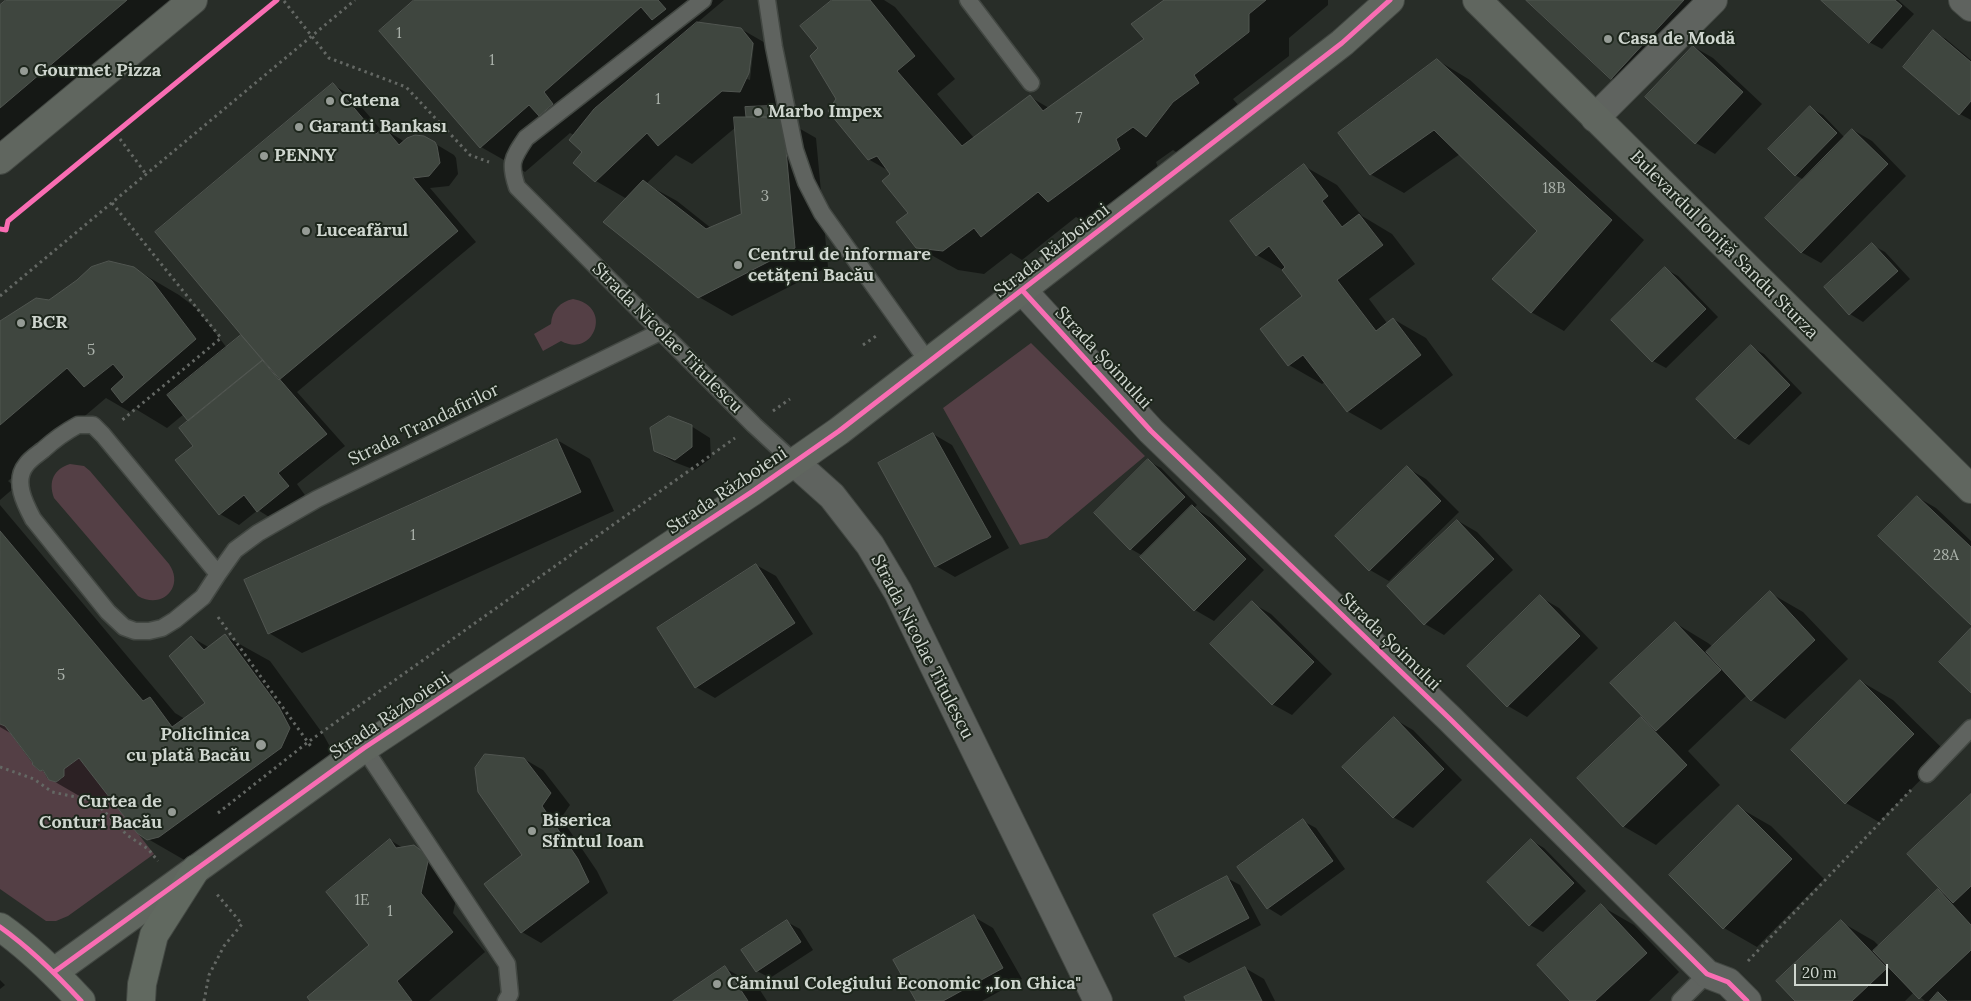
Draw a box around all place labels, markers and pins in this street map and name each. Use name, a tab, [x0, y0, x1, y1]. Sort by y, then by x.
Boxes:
place label: Casa de Modă	[1618, 28, 1735, 50]
marker: Casa de Modă	[1602, 33, 1614, 45]
place label: Gourmet Pizza	[34, 60, 161, 82]
marker: Gourmet Pizza	[18, 65, 30, 77]
place label: Catena	[340, 90, 400, 112]
marker: Catena	[324, 95, 336, 107]
place label: Marbo Impex	[768, 101, 882, 123]
marker: Marbo Impex	[752, 106, 764, 118]
place label: Garanti Bankası	[309, 116, 447, 138]
marker: Garanti Bankası	[293, 121, 305, 133]
place label: PENNY	[274, 145, 336, 167]
marker: PENNY	[258, 150, 270, 162]
place label: Luceafărul	[316, 220, 408, 242]
marker: Luceafărul	[300, 225, 312, 237]
place label: Centrul de informare cetățeni Bacău	[748, 244, 931, 286]
marker: Centrul de informare cetățeni Bacău	[732, 259, 744, 271]
place label: BCR	[31, 312, 68, 334]
marker: BCR	[15, 317, 27, 329]
place label: Policlinica cu plată Bacău	[126, 724, 250, 766]
marker: Policlinica cu plată Bacău	[254, 738, 268, 752]
place label: Curtea de Conturi Bacău	[39, 791, 162, 834]
marker: Curtea de Conturi Bacău	[166, 806, 178, 818]
place label: Biserica Sfîntul Ioan	[542, 810, 644, 852]
marker: Biserica Sfîntul Ioan	[526, 825, 538, 837]
place label: Căminul Colegiului Economic „Ion Ghica"	[727, 973, 1081, 995]
marker: Căminul Colegiului Economic „Ion Ghica"	[711, 978, 723, 990]

